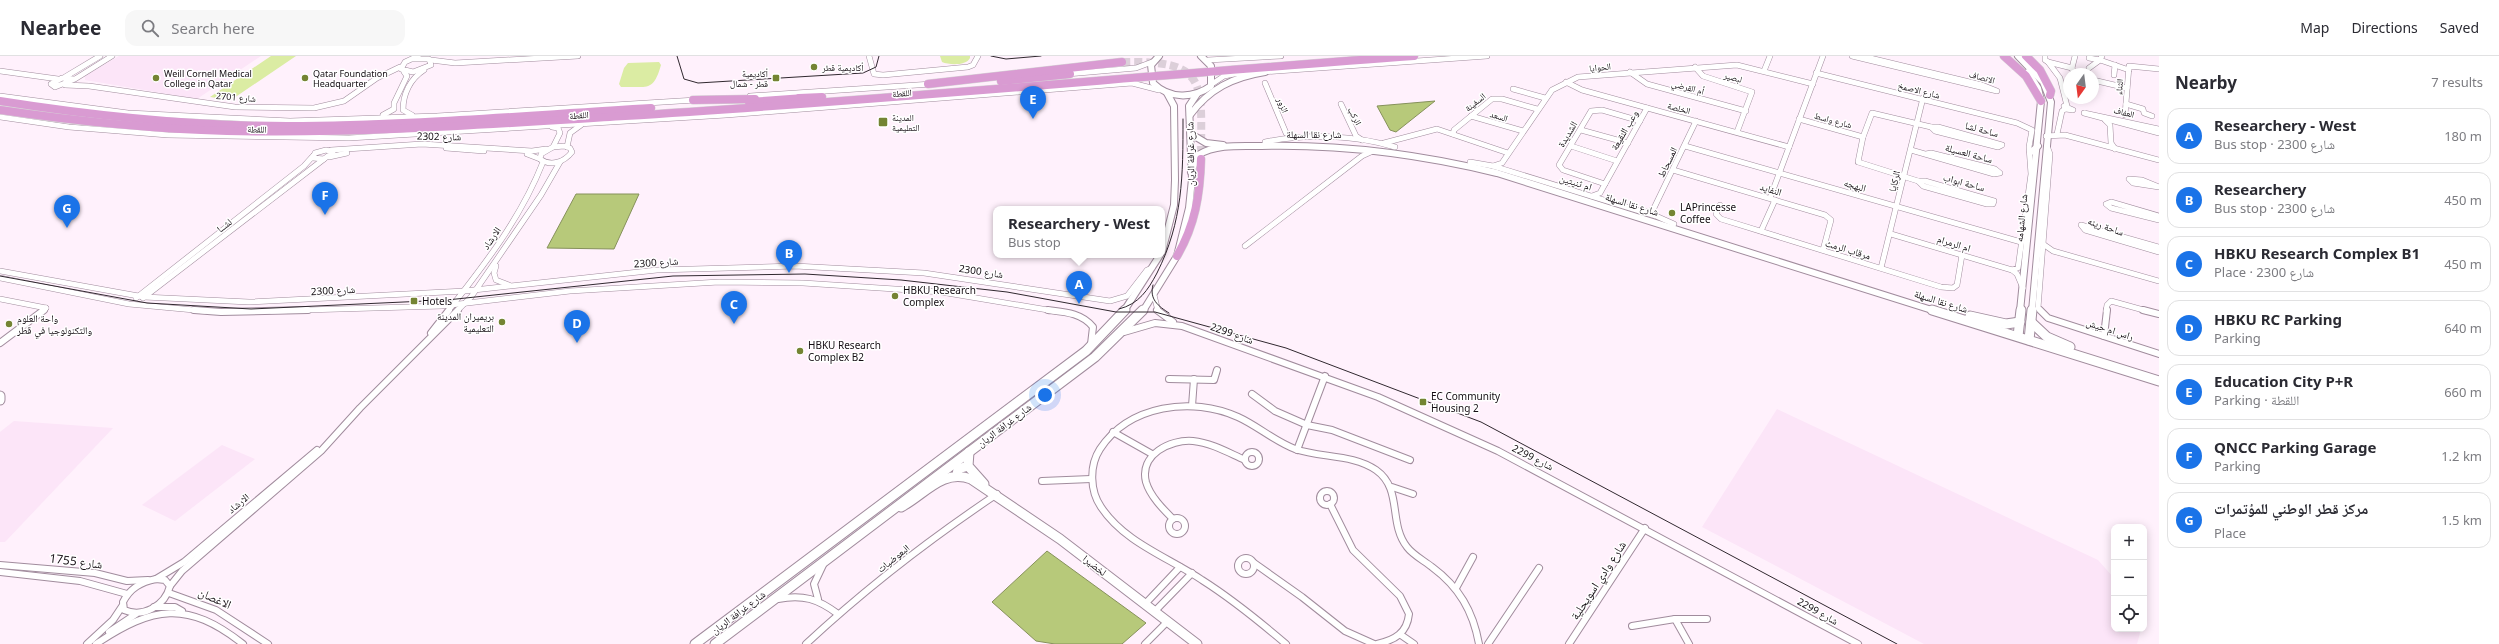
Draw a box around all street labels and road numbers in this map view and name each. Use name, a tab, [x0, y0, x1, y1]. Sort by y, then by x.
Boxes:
street label: الحوايا	[1588, 59, 1612, 75]
street label: الانصاف	[1968, 67, 1996, 87]
street label: لبصير	[1721, 68, 1744, 86]
street label: أم القرضي	[1670, 76, 1706, 99]
street label: شارع الاصمخ	[1897, 78, 1942, 102]
street label: الثناء	[2112, 78, 2126, 96]
street label: اللقطة	[892, 86, 912, 100]
street label: شارع 2701	[216, 89, 257, 105]
street label: السفينة	[1462, 90, 1488, 114]
street label: الزور	[1274, 94, 1292, 115]
street label: الخلصة	[1666, 99, 1692, 117]
street label: العفاف	[2112, 103, 2136, 121]
street label: الركب	[1345, 105, 1365, 127]
street label: السعد	[1488, 107, 1510, 125]
street label: وعب النقيعة	[1607, 107, 1641, 153]
street label: اللقطة	[569, 108, 589, 122]
street label: شارع واسط	[1813, 109, 1853, 131]
street label: الشديدة	[1554, 118, 1580, 150]
street label: ساحة لشا	[1964, 118, 2001, 140]
street label: شارع غرافة الريان	[1182, 121, 1198, 187]
street label: اللقطة	[247, 122, 267, 136]
street label: شارع نقا السهلة	[1286, 127, 1342, 141]
street label: شارع 2302	[417, 129, 462, 143]
street label: ساحة العسيلة	[1944, 140, 1995, 166]
street label: المسحاط	[1654, 144, 1680, 180]
street label: الركايا	[1885, 169, 1903, 193]
street label: ساحة ابواب	[1942, 170, 1987, 194]
street label: ام ثنيتين	[1558, 171, 1594, 194]
street label: البهجه	[1842, 175, 1868, 195]
street label: النفايد	[1758, 179, 1784, 199]
street label: شارع نقا السهلة	[1604, 189, 1661, 219]
street label: شارع الشهامه	[2012, 193, 2031, 243]
street label: ساحة رينه	[2086, 213, 2126, 239]
street label: لشــا	[214, 215, 234, 235]
street label: الارشاد	[478, 224, 504, 252]
street label: ام الرمرام	[1935, 231, 1972, 256]
street label: مرقاب الرمث	[1824, 235, 1873, 263]
street label: شارع 2300	[633, 253, 679, 271]
street label: شارع 2300	[958, 261, 1004, 281]
street label: شارع 2300	[310, 282, 356, 298]
street label: شارع نقا السهلة	[1913, 286, 1970, 316]
street label: راس ام حيش	[2084, 315, 2136, 344]
street label: شارع 2299	[1209, 319, 1256, 347]
street label: شارع غرافة الريان	[974, 400, 1034, 450]
street label: شارع 2299	[1510, 441, 1556, 474]
street label: الارشاد	[224, 490, 252, 516]
street label: شارع وادي اسويحلية	[1566, 537, 1632, 624]
street label: البعوضيات	[874, 541, 912, 575]
street label: شارع 1755	[48, 549, 104, 573]
street label: لخضيرا	[1080, 551, 1110, 579]
street label: الاغصان	[196, 583, 234, 613]
street label: شارع غرافة الريان	[708, 587, 768, 637]
street label: شارع 2299	[1795, 594, 1841, 628]

